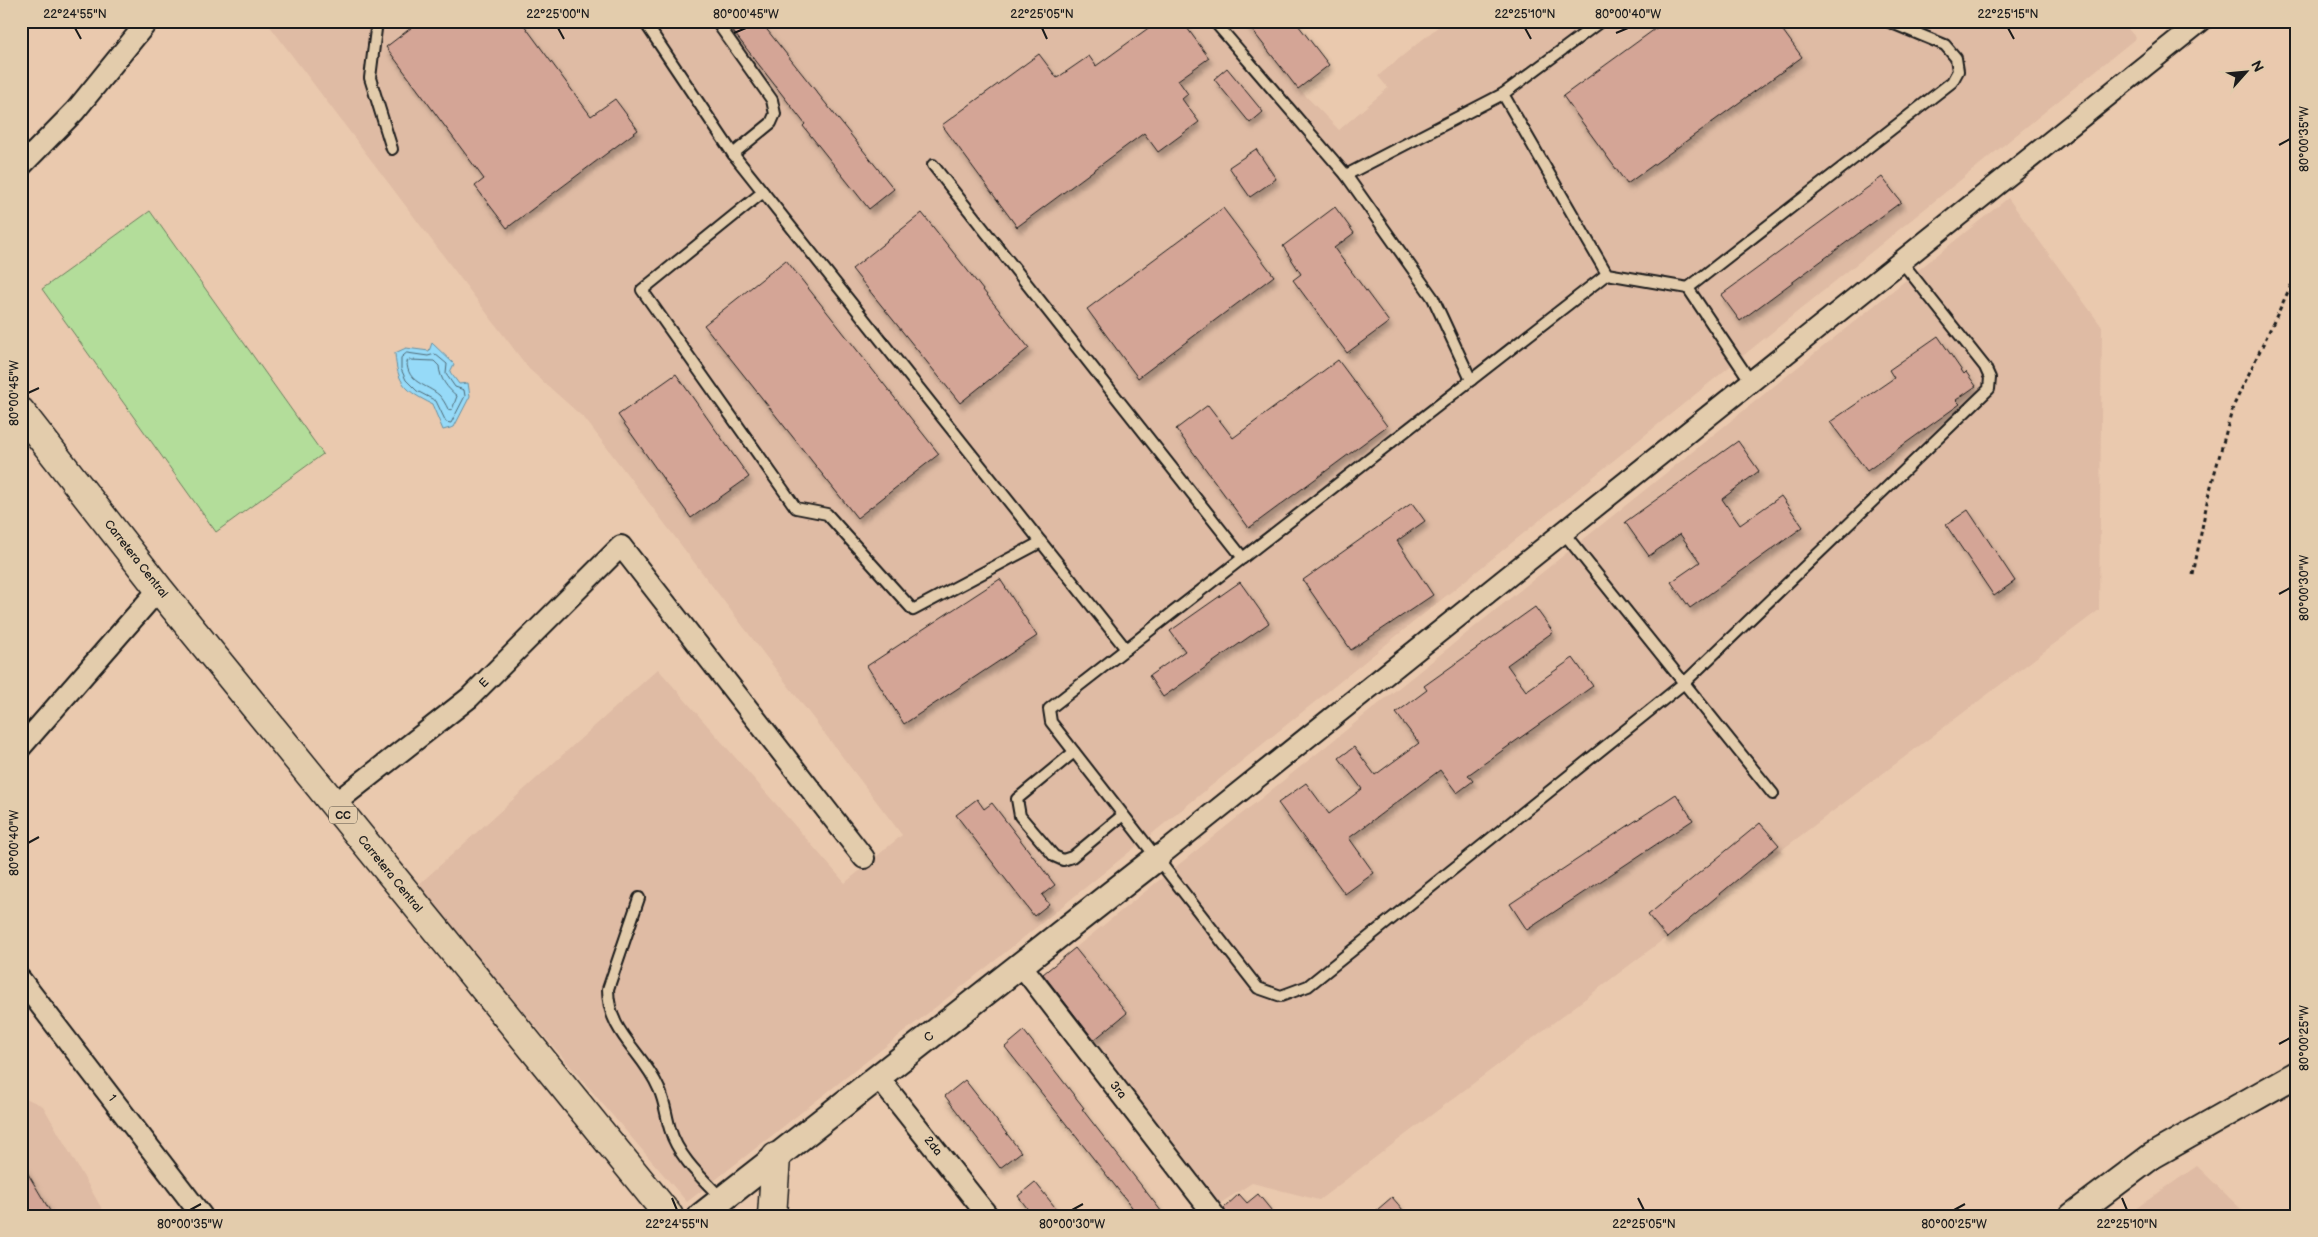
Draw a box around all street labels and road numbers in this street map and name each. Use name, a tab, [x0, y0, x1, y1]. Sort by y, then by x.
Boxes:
street label: Carretera Central	[101, 517, 171, 601]
street label: E	[476, 675, 492, 691]
road number: CC	[329, 806, 357, 824]
street label: Carretera Central	[354, 832, 426, 916]
street label: C	[921, 1028, 937, 1046]
street label: 3ra	[1106, 1078, 1130, 1102]
street label: 1	[105, 1092, 119, 1104]
street label: 2da	[921, 1133, 945, 1159]

